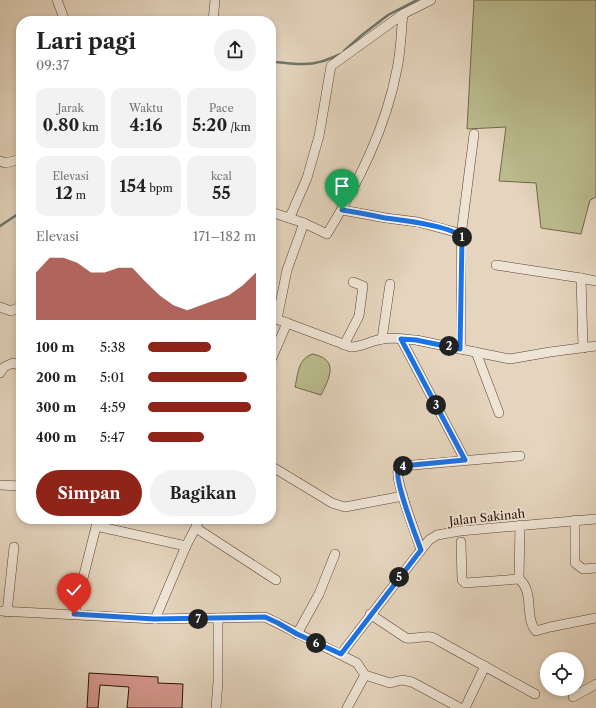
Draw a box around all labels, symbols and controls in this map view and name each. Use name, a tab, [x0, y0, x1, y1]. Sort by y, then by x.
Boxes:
text: Lari pagi	[36, 28, 136, 55]
button: share	[214, 29, 256, 71]
text: 09:37	[36, 57, 69, 73]
text: Jarak	[58, 101, 84, 115]
text: Waktu	[129, 101, 163, 115]
text: Pace	[209, 101, 234, 115]
text: 0.80	[43, 115, 79, 135]
text: 4:16	[130, 115, 162, 135]
text: 5:20	[192, 115, 227, 135]
text: km	[79, 120, 99, 134]
text: /km	[227, 120, 251, 134]
text: Elevasi	[52, 169, 89, 183]
text: kcal	[211, 169, 232, 183]
pin	[325, 169, 359, 210]
icon: arrive	[331, 175, 353, 197]
text: 154	[119, 176, 146, 196]
text: bpm	[146, 181, 173, 195]
text: 12	[55, 183, 73, 203]
text: 55	[212, 183, 231, 203]
text: m	[73, 188, 86, 202]
pin: 1	[452, 227, 472, 247]
text: Elevasi	[36, 228, 79, 244]
text: 171–182 m	[193, 228, 256, 244]
text: 1	[460, 230, 464, 244]
pin: 2	[439, 336, 459, 356]
text: 100 m	[36, 339, 75, 355]
text: 5:38	[100, 339, 126, 355]
text: 2	[446, 339, 452, 353]
text: 200 m	[36, 369, 76, 385]
text: 5:01	[100, 369, 124, 385]
pin: 3	[426, 395, 446, 415]
text: 3	[433, 398, 439, 412]
text: 300 m	[36, 399, 76, 415]
text: 4:59	[100, 399, 126, 415]
text: 400 m	[36, 429, 76, 445]
text: 5:47	[100, 429, 125, 445]
pin: 4	[393, 456, 413, 476]
text: 4	[400, 459, 406, 473]
button: Simpan	[36, 470, 142, 516]
button: Bagikan	[150, 470, 256, 516]
street label: Jalan Sakinah	[446, 505, 526, 529]
pin: 5	[389, 567, 409, 587]
text: 5	[396, 570, 402, 584]
pin	[57, 573, 91, 614]
icon: check	[63, 579, 85, 601]
pin: 7	[188, 609, 208, 629]
text: 7	[195, 612, 201, 626]
pin: 6	[306, 633, 326, 653]
text: 6	[313, 636, 319, 650]
map controls	[540, 652, 584, 696]
button: locate	[540, 652, 584, 696]

